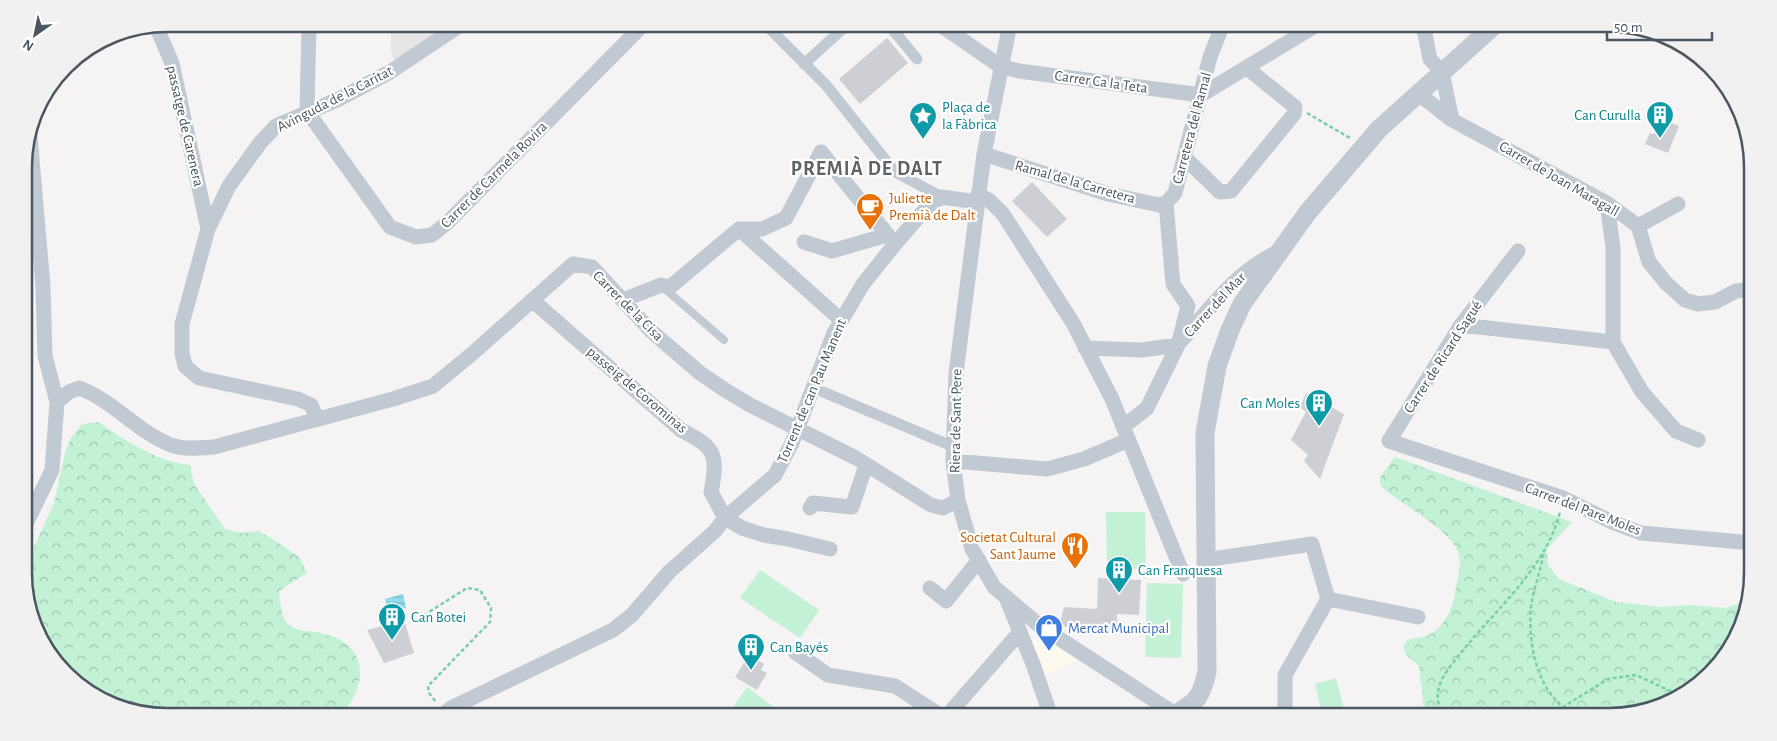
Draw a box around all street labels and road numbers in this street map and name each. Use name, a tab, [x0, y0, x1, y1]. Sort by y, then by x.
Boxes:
street label: Avinguda de la Caritat	[275, 63, 396, 135]
street label: passatge de Carenera	[164, 64, 206, 188]
street label: Carrer Ca la Teta	[1054, 68, 1149, 96]
street label: Carretera del Ramal	[1170, 70, 1214, 186]
street label: Carrer de Carmela Rovira	[438, 119, 550, 231]
street label: Carrer de Joan Maragall	[1496, 139, 1622, 219]
street label: Ramal de la Carretera	[1013, 158, 1137, 206]
street label: Carrer de la Cisa	[590, 268, 666, 344]
street label: Carrer del Mar	[1181, 270, 1249, 340]
street label: Carrer de Ricard Sagué	[1401, 298, 1485, 416]
street label: Torrent de can Pau Manent	[775, 317, 849, 465]
street label: passeig de Corominas	[584, 344, 690, 436]
street label: Riera de Sant Pere	[948, 369, 964, 473]
street label: Carrer del Pare Moles	[1523, 480, 1643, 538]

